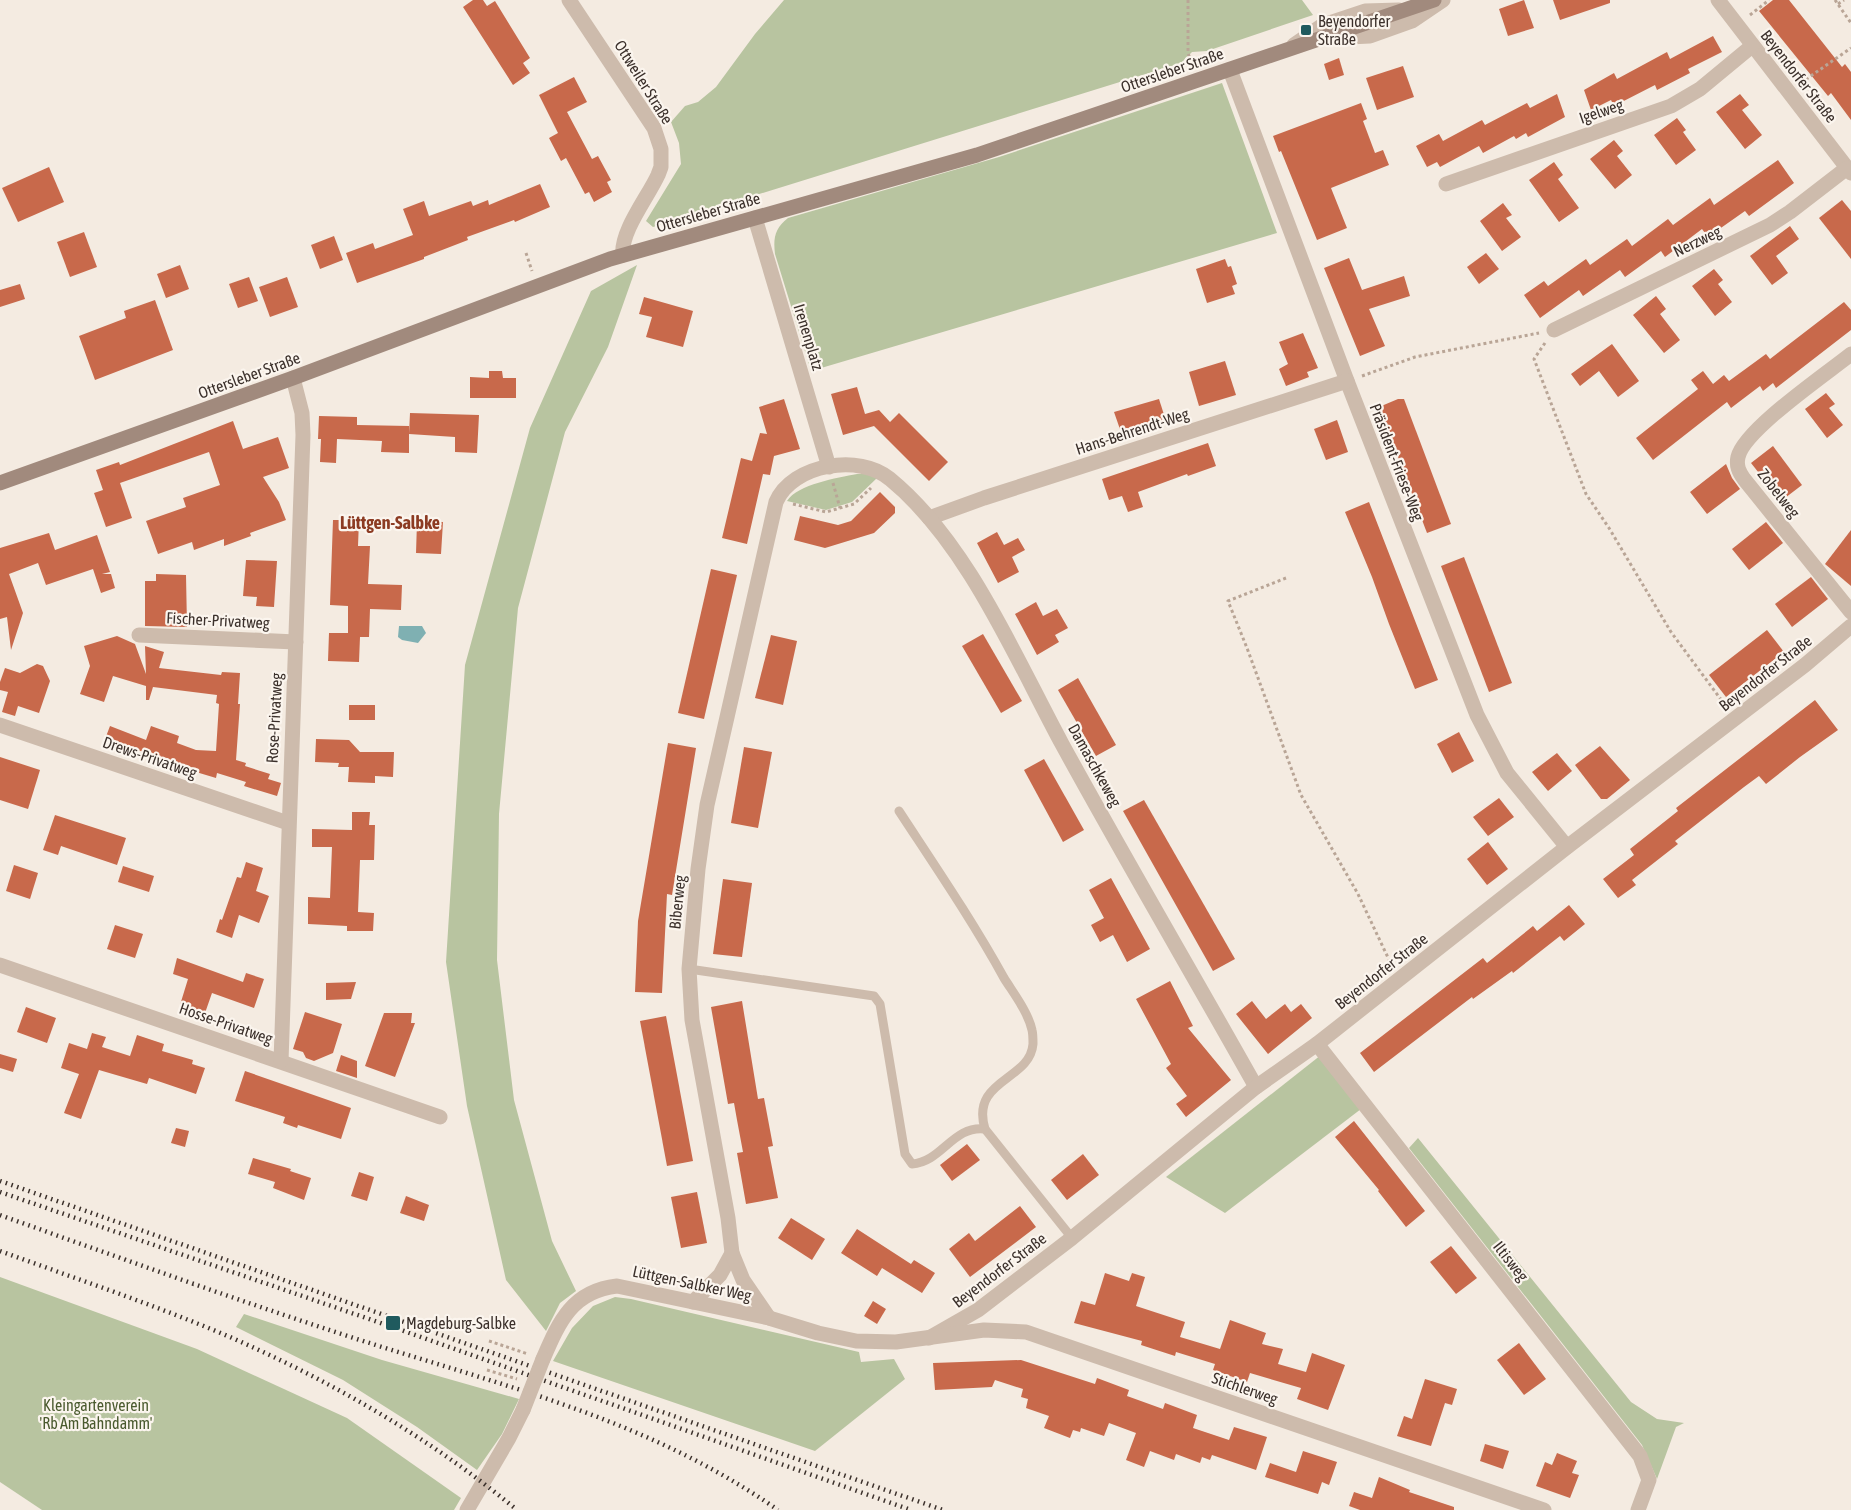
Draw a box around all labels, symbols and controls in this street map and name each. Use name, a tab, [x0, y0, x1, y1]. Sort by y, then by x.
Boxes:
place label: Beyendorfer Straße	[1318, 12, 1390, 48]
marker: Beyendorfer Straße	[1299, 23, 1313, 37]
street label: Beyendorfer Straße	[1757, 26, 1841, 126]
street label: Ottweiler Straße	[611, 37, 677, 127]
street label: Ottersleber Straße	[1118, 44, 1226, 96]
street label: Igelweg	[1577, 95, 1626, 128]
street label: Ottersleber Straße	[654, 189, 762, 235]
street label: Nerzweg	[1670, 222, 1724, 261]
street label: Irenenplatz	[789, 302, 828, 373]
street label: Ottersleber Straße	[196, 348, 302, 402]
street label: Präsident-Friese-Weg	[1365, 401, 1428, 524]
street label: Hans-Behrendt-Weg	[1073, 404, 1191, 459]
street label: Zobelweg	[1754, 465, 1804, 522]
district label: Lüttgen-Salbke	[340, 512, 440, 533]
street label: Fischer-Privatweg	[166, 608, 270, 633]
street label: Beyendorfer Straße	[1715, 631, 1815, 715]
street label: Rose-Privatweg	[263, 672, 286, 764]
street label: Damaschkeweg	[1064, 720, 1125, 810]
street label: Drews-Privatweg	[100, 732, 199, 782]
street label: Biberweg	[665, 874, 690, 930]
street label: Beyendorfer Straße	[1331, 929, 1431, 1013]
street label: Hosse-Privatweg	[177, 999, 275, 1048]
street label: Beyendorfer Straße	[949, 1229, 1050, 1312]
street label: Iltisweg	[1489, 1237, 1532, 1285]
street label: Lüttgen-Salbker Weg	[631, 1262, 753, 1305]
marker: Magdeburg-Salbke	[384, 1314, 402, 1332]
place label: Magdeburg-Salbke	[406, 1314, 516, 1333]
street label: Stichlerweg	[1209, 1368, 1280, 1409]
park label: Kleingartenverein 'Rb Am Bahndamm'	[40, 1396, 153, 1432]

